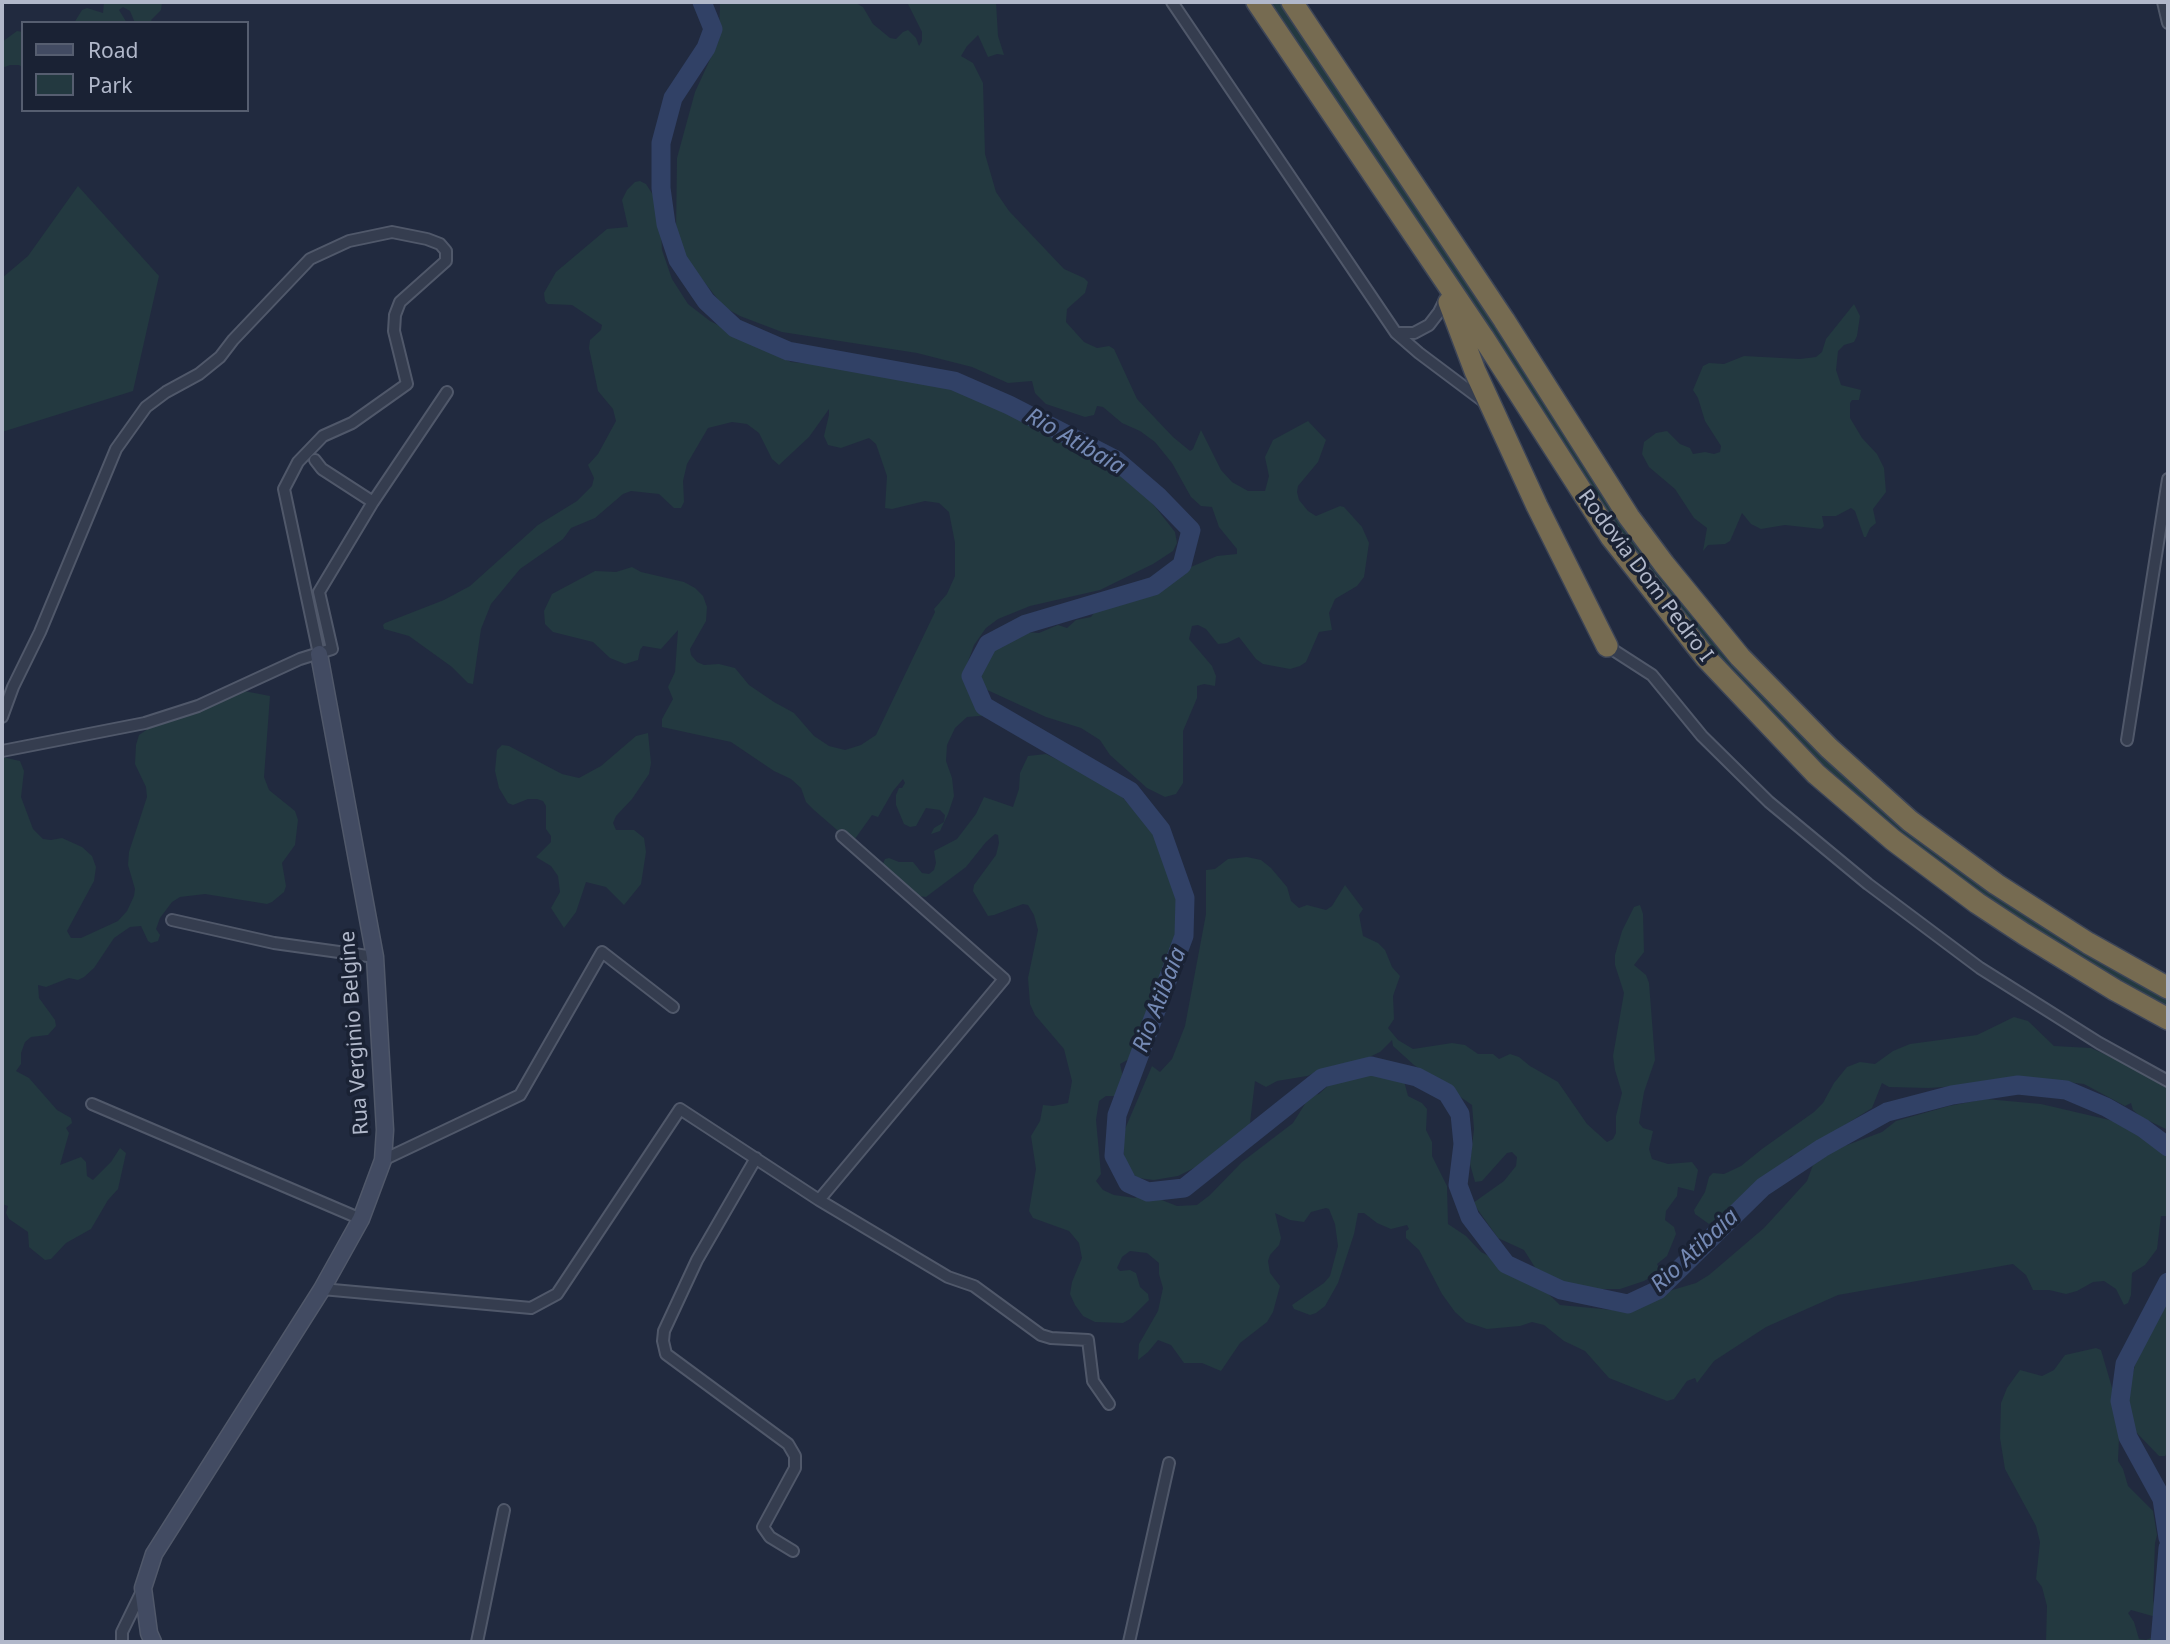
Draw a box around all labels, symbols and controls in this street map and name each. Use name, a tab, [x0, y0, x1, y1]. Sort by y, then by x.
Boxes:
legend	[21, 21, 248, 112]
text: Road	[88, 36, 138, 64]
text: Park	[88, 71, 132, 99]
water label: Rio Atibaia	[1021, 403, 1129, 481]
street label: Rodovia Dom Pedro I	[1572, 485, 1718, 667]
street label: Rua Verginio Belgine	[335, 930, 375, 1136]
water label: Rio Atibaia	[1127, 944, 1193, 1056]
water label: Rio Atibaia	[1645, 1203, 1745, 1299]

